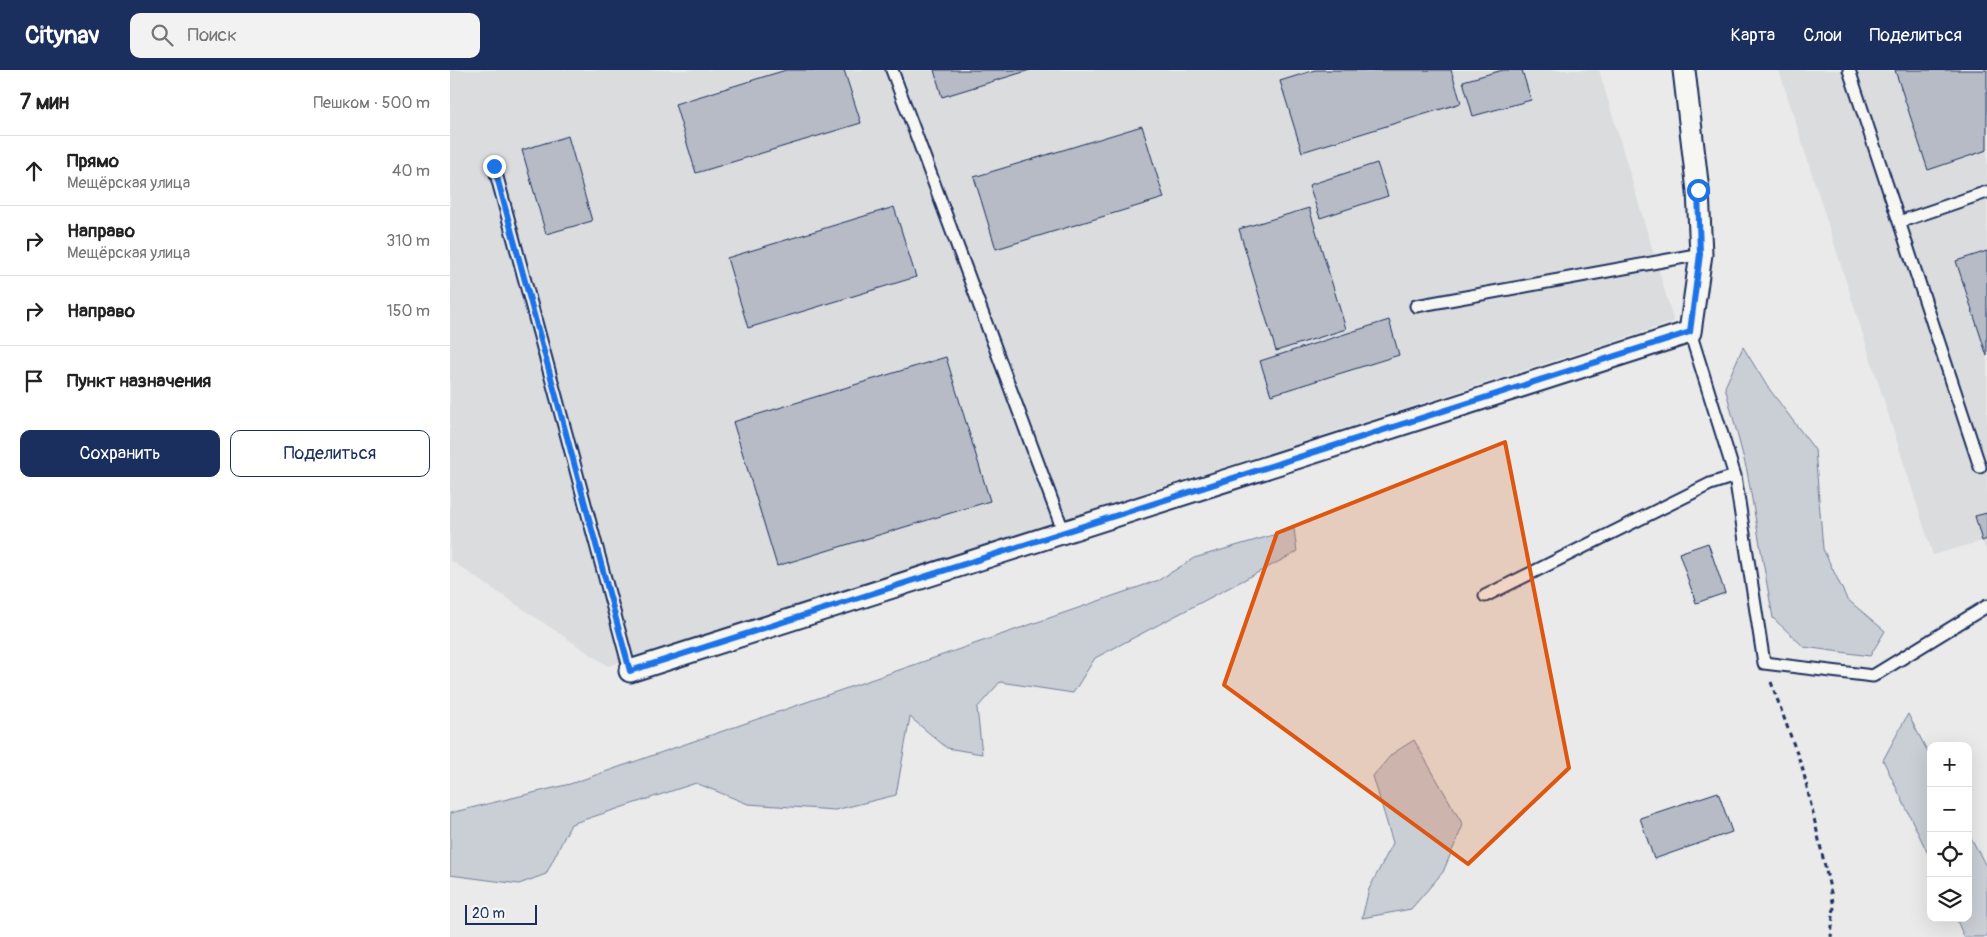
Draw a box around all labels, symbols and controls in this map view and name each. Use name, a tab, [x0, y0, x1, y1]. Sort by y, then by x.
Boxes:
search box	[130, 13, 480, 58]
text: Citynav	[25, 21, 100, 50]
icon: search	[148, 21, 176, 49]
text: Поиск	[188, 23, 237, 47]
text: Карта	[1731, 24, 1775, 47]
text: Слои	[1803, 24, 1841, 47]
text: Поделиться	[1869, 24, 1962, 47]
text: 7 мин	[20, 89, 69, 116]
text: Пешком · 500 m	[313, 93, 430, 113]
text: Прямо	[67, 149, 119, 173]
route end	[483, 155, 506, 178]
icon: ahead	[20, 157, 48, 185]
text: 40 m	[392, 161, 430, 181]
text: Мещёрская улица	[67, 173, 190, 193]
route start	[1687, 179, 1710, 202]
text: Направо	[67, 219, 135, 243]
icon: right	[20, 227, 48, 255]
text: 310 m	[386, 231, 430, 251]
text: Мещёрская улица	[67, 243, 190, 263]
icon: right	[20, 297, 48, 325]
text: Направо	[67, 299, 135, 323]
text: 150 m	[386, 301, 430, 321]
icon: arrive	[20, 367, 48, 395]
text: Пункт назначения	[67, 369, 211, 393]
button: Сохранить	[20, 430, 220, 477]
button: Поделиться	[230, 430, 430, 477]
map controls	[1927, 742, 1972, 922]
button: +	[1927, 742, 1972, 787]
button: −	[1927, 787, 1972, 832]
button: locate	[1927, 832, 1972, 877]
button: layers	[1927, 877, 1972, 922]
scale bar	[465, 902, 538, 925]
text: 20 m	[472, 905, 505, 922]

